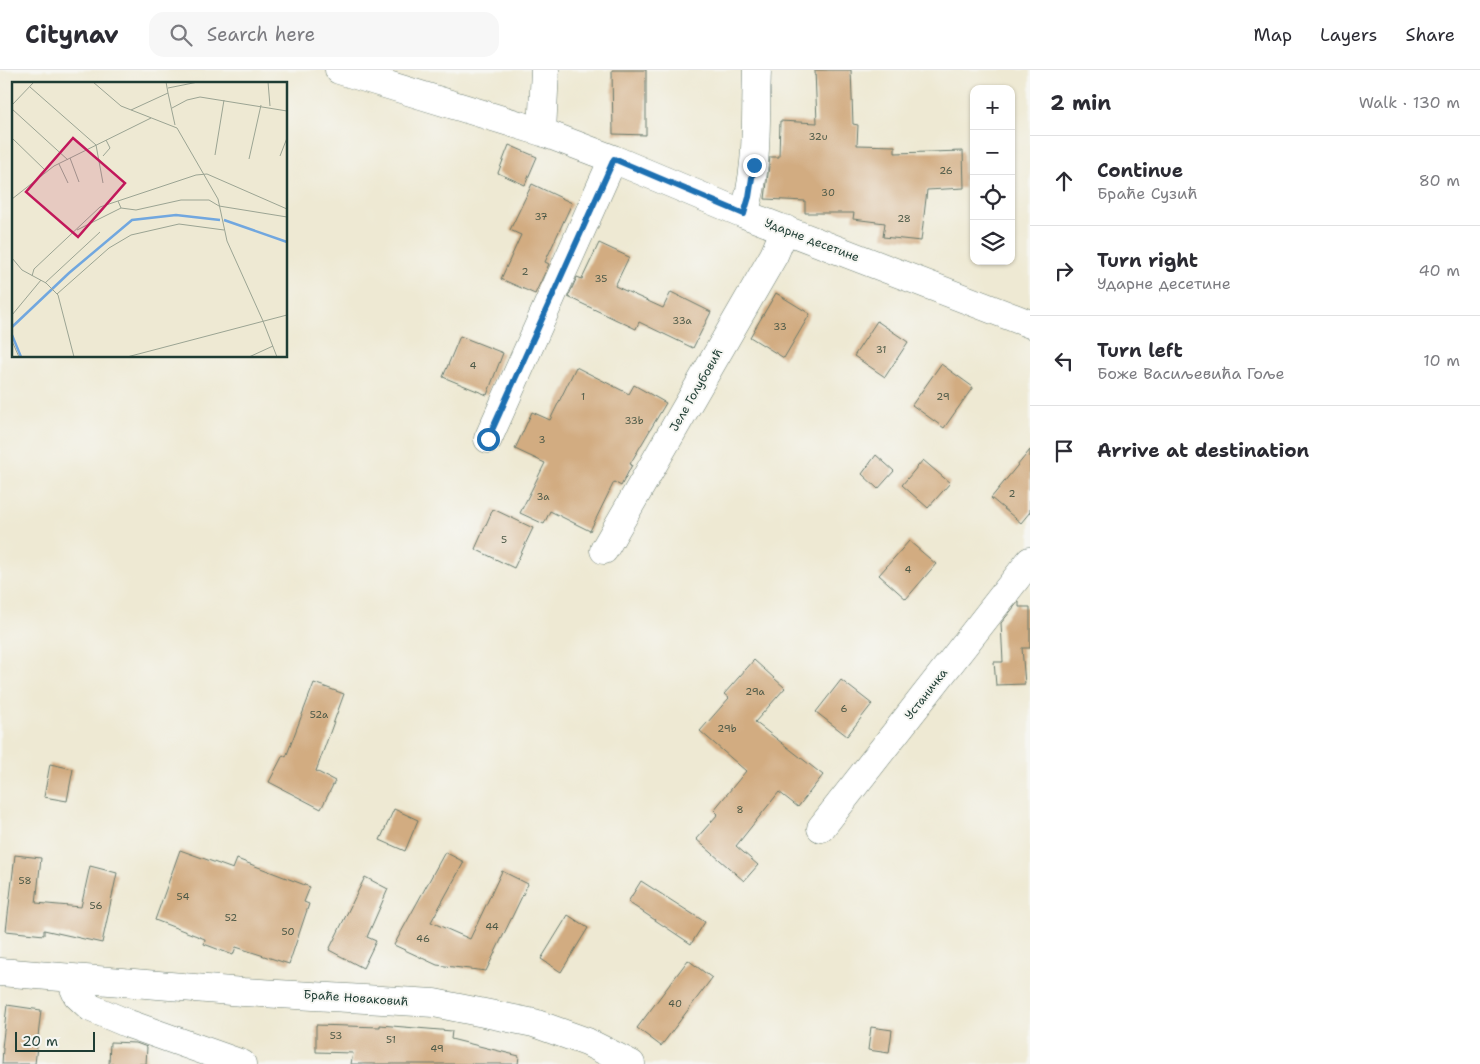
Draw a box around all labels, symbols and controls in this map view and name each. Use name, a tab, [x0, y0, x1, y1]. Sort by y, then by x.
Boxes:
search box	[149, 12, 499, 57]
text: Citynav	[25, 19, 119, 51]
icon: search	[167, 21, 195, 49]
text: Search here	[207, 22, 315, 47]
text: Map	[1254, 23, 1292, 47]
text: Layers	[1320, 23, 1377, 47]
text: Share	[1405, 23, 1455, 47]
inset map	[12, 82, 288, 358]
map controls	[970, 85, 1015, 265]
button: +	[970, 85, 1015, 130]
text: 2 min	[1050, 89, 1111, 117]
text: Walk · 130 m	[1359, 92, 1460, 113]
house number: 32u	[808, 130, 828, 143]
button: −	[970, 130, 1015, 175]
route end	[743, 154, 766, 177]
text: Continue	[1097, 158, 1183, 183]
house number: 26	[939, 164, 953, 177]
icon: ahead	[1050, 167, 1078, 195]
text: 80 m	[1419, 170, 1460, 191]
button: locate	[970, 175, 1015, 220]
text: Браће Сузић	[1097, 183, 1198, 204]
house number: 30	[821, 186, 835, 199]
house number: 37	[534, 210, 548, 223]
house number: 28	[897, 212, 911, 225]
street label: Ударне десетине	[762, 215, 862, 266]
button: layers	[970, 220, 1015, 265]
text: Turn right	[1097, 248, 1198, 273]
icon: right	[1050, 257, 1078, 285]
text: 40 m	[1418, 260, 1460, 281]
house number: 2	[522, 265, 529, 278]
house number: 35	[595, 272, 607, 285]
text: Ударне десетине	[1097, 273, 1231, 294]
house number: 33a	[672, 314, 692, 327]
house number: 33	[773, 320, 787, 333]
text: Turn left	[1097, 338, 1183, 363]
house number: 31	[876, 343, 886, 356]
street label: Јеле Голубовић	[666, 346, 726, 434]
icon: left	[1050, 347, 1078, 375]
text: 10 m	[1423, 350, 1460, 371]
house number: 4	[470, 359, 477, 372]
text: Боже Васиљевића Гоље	[1097, 363, 1285, 384]
house number: 1	[581, 390, 585, 403]
house number: 29	[936, 390, 950, 403]
house number: 33b	[624, 414, 644, 427]
route start	[477, 428, 500, 451]
house number: 3	[539, 433, 546, 446]
icon: arrive	[1050, 437, 1078, 465]
text: Arrive at destination	[1097, 438, 1309, 463]
house number: 2	[1009, 487, 1016, 500]
house number: 3a	[536, 490, 550, 503]
house number: 5	[501, 533, 507, 546]
house number: 4	[905, 563, 912, 576]
street label: Устаничка	[901, 665, 951, 723]
house number: 29a	[745, 685, 766, 698]
house number: 6	[841, 702, 848, 715]
house number: 52a	[310, 708, 329, 721]
house number: 29b	[717, 722, 737, 735]
house number: 8	[737, 803, 744, 816]
house number: 58	[19, 874, 31, 887]
house number: 54	[177, 890, 189, 903]
house number: 56	[90, 899, 102, 912]
house number: 52	[225, 911, 237, 924]
house number: 44	[485, 920, 499, 933]
house number: 50	[281, 925, 295, 938]
house number: 46	[416, 932, 430, 945]
street label: Браће Новаковић	[303, 986, 409, 1010]
house number: 40	[668, 997, 682, 1010]
scale bar	[15, 1029, 95, 1052]
house number: 53	[330, 1029, 342, 1042]
text: 20 m	[22, 1032, 58, 1050]
house number: 51	[386, 1033, 396, 1046]
house number: 49	[430, 1042, 444, 1055]

